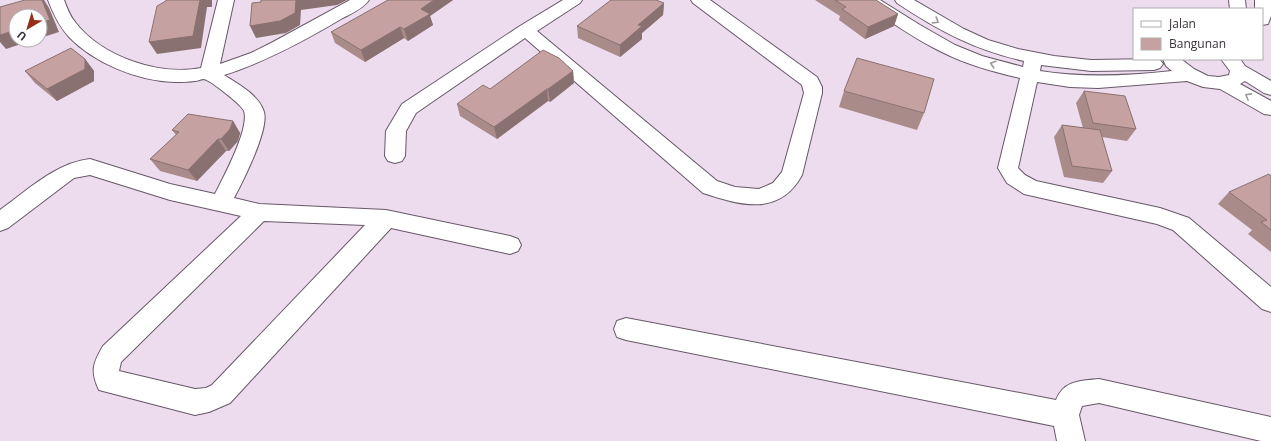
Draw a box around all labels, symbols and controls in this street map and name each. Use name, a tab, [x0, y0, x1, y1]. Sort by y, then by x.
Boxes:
north arrow	[8, 8, 48, 48]
legend	[1133, 8, 1263, 60]
text: Jalan	[1168, 15, 1196, 32]
one-way arrow	[932, 16, 939, 23]
text: U	[14, 28, 29, 45]
text: Bangunan	[1169, 35, 1226, 52]
one-way arrow	[989, 60, 996, 69]
one-way arrow	[1245, 94, 1252, 101]

